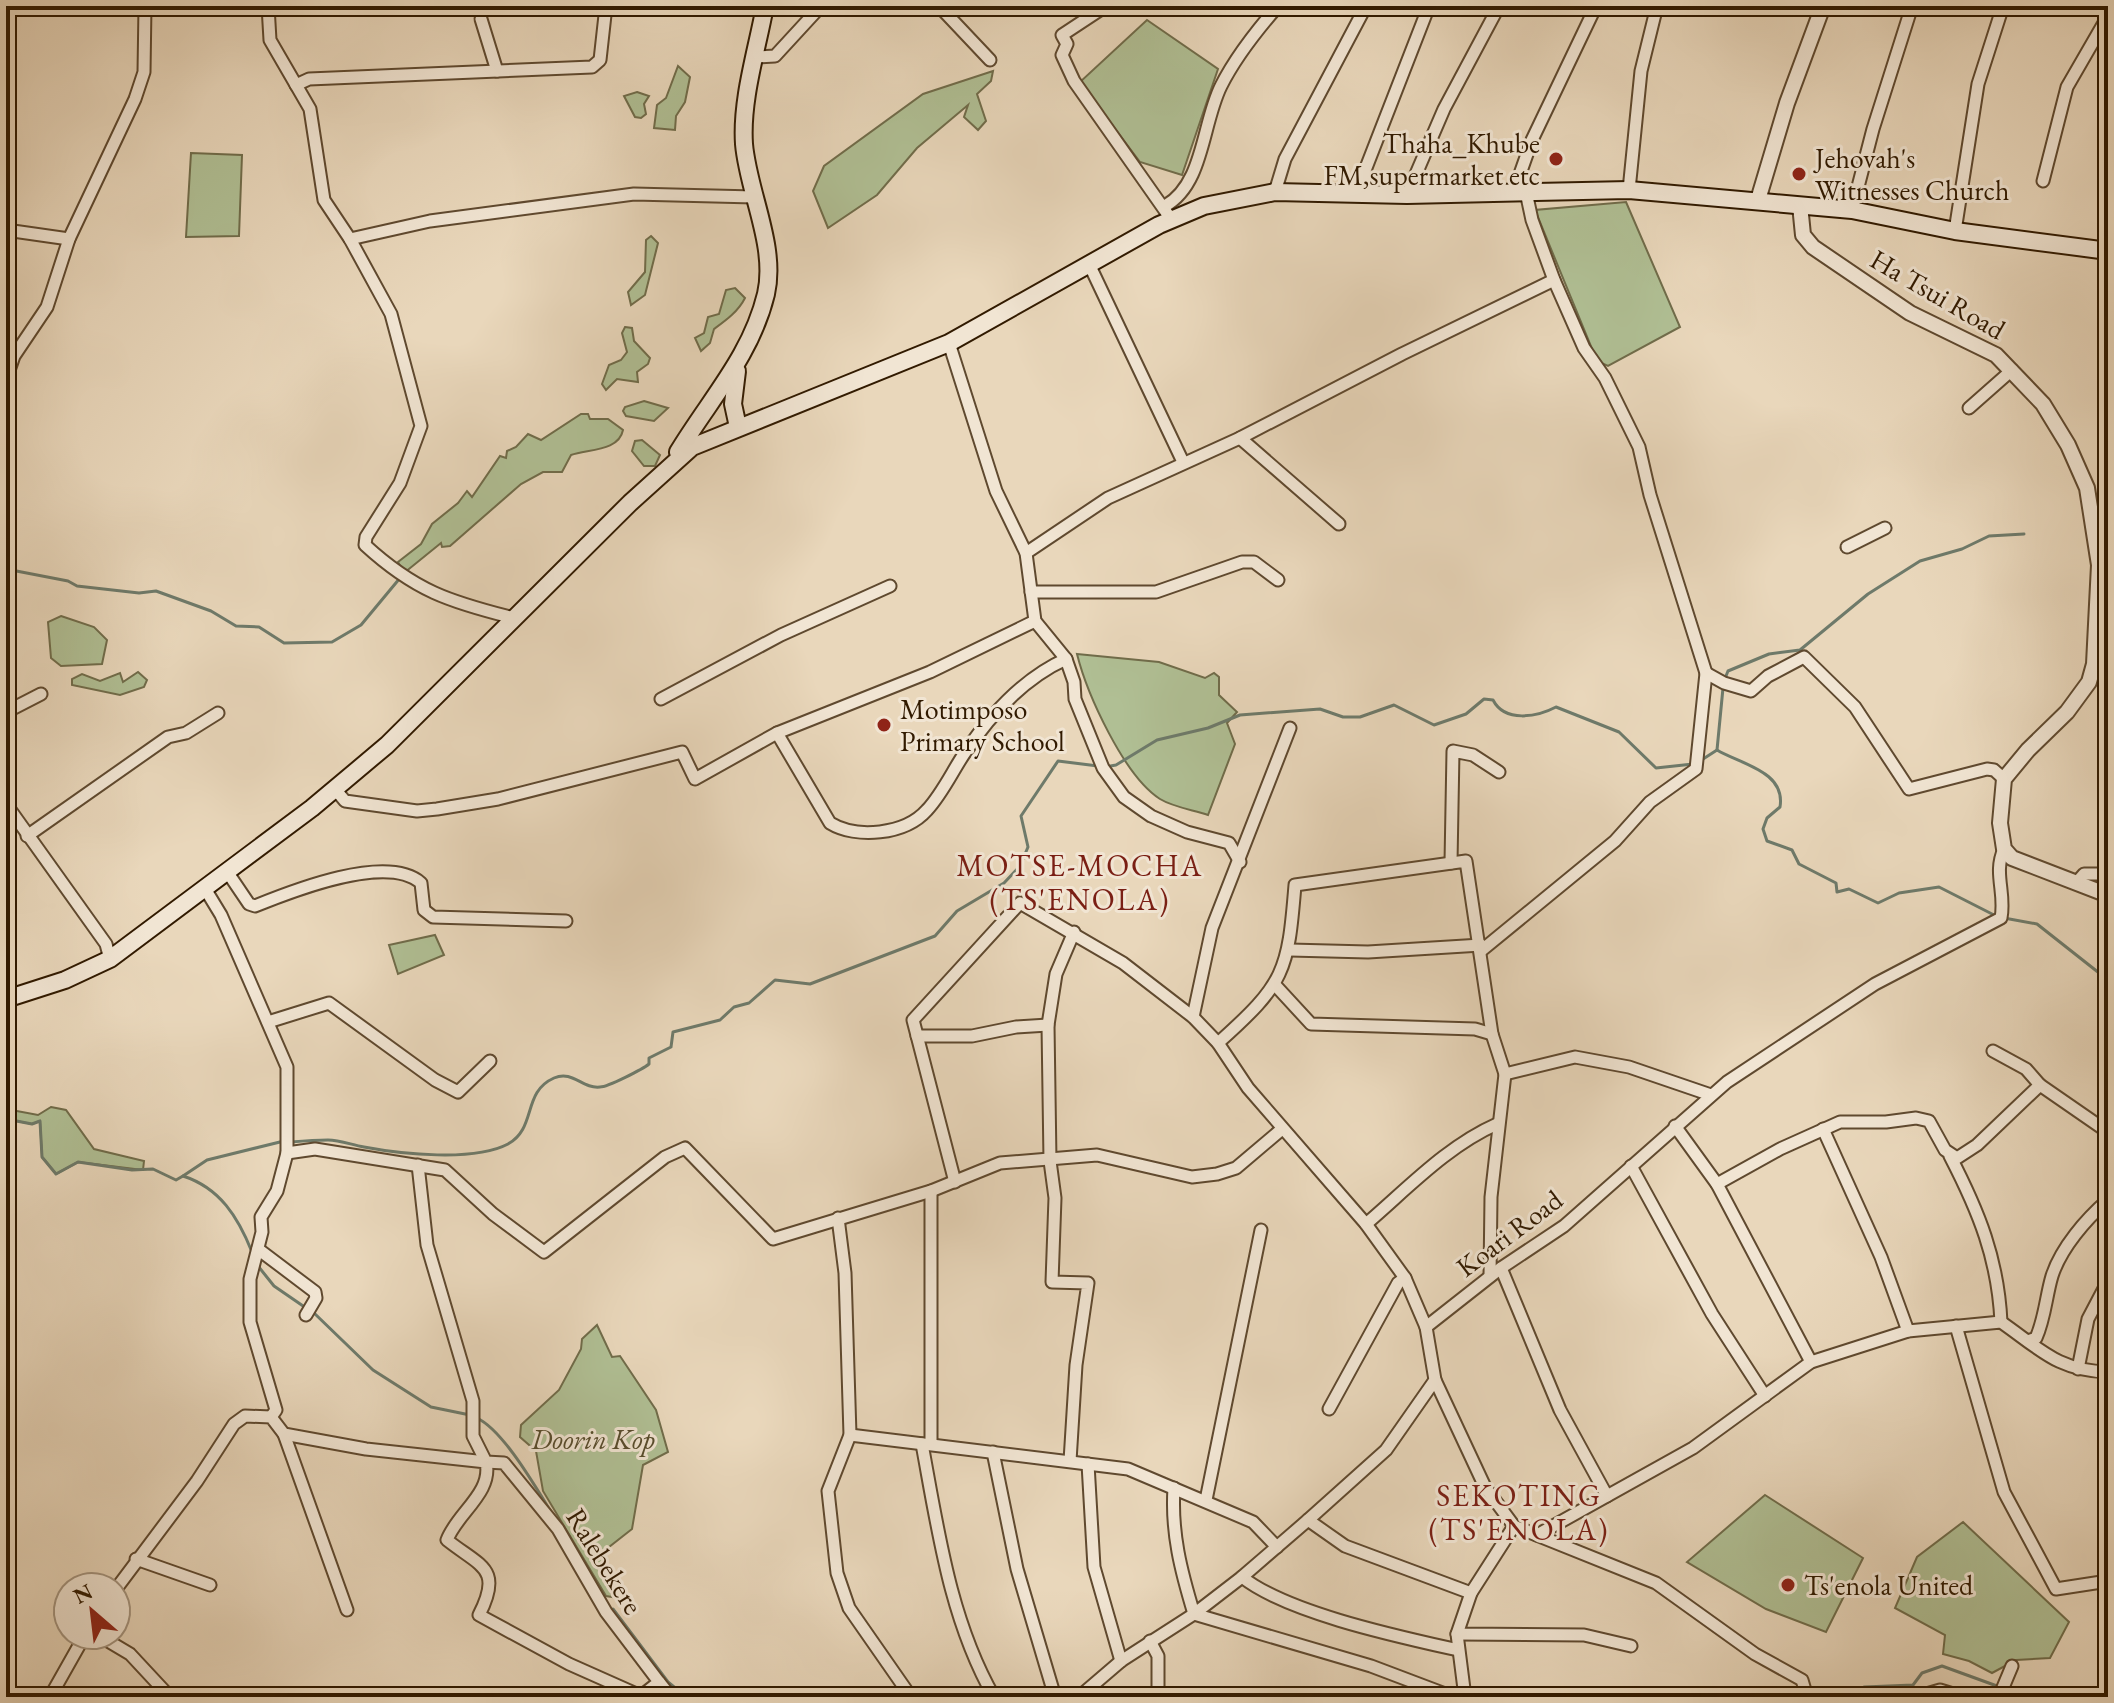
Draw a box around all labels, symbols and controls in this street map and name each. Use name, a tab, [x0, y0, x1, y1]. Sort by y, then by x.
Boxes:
place label: Thaha_Khube FM,supermarket etc	[1324, 125, 1540, 193]
place label: Jehovah's Witnesses Church	[1813, 140, 2009, 208]
marker: Thaha_Khube FM,supermarket etc	[1547, 150, 1565, 168]
marker: Jehovah's Witnesses Church	[1790, 165, 1808, 183]
street label: Ha Tsui Road	[1864, 241, 2013, 348]
place label: Motimposo Primary School	[900, 691, 1065, 759]
marker: Motimposo Primary School	[875, 716, 893, 734]
district label: MOTSE-MOCHA (TS'ENOLA)	[957, 846, 1203, 919]
street label: Koari Road	[1449, 1181, 1570, 1285]
park label: Doorin Kop	[530, 1421, 656, 1457]
district label: SEKOTING (TS'ENOLA)	[1429, 1476, 1609, 1549]
street label: Ralebekere	[558, 1501, 652, 1621]
place label: Ts'enola United	[1804, 1567, 1974, 1603]
north arrow	[52, 1571, 132, 1651]
marker: Ts'enola United	[1779, 1576, 1797, 1594]
text: N	[68, 1577, 98, 1611]

